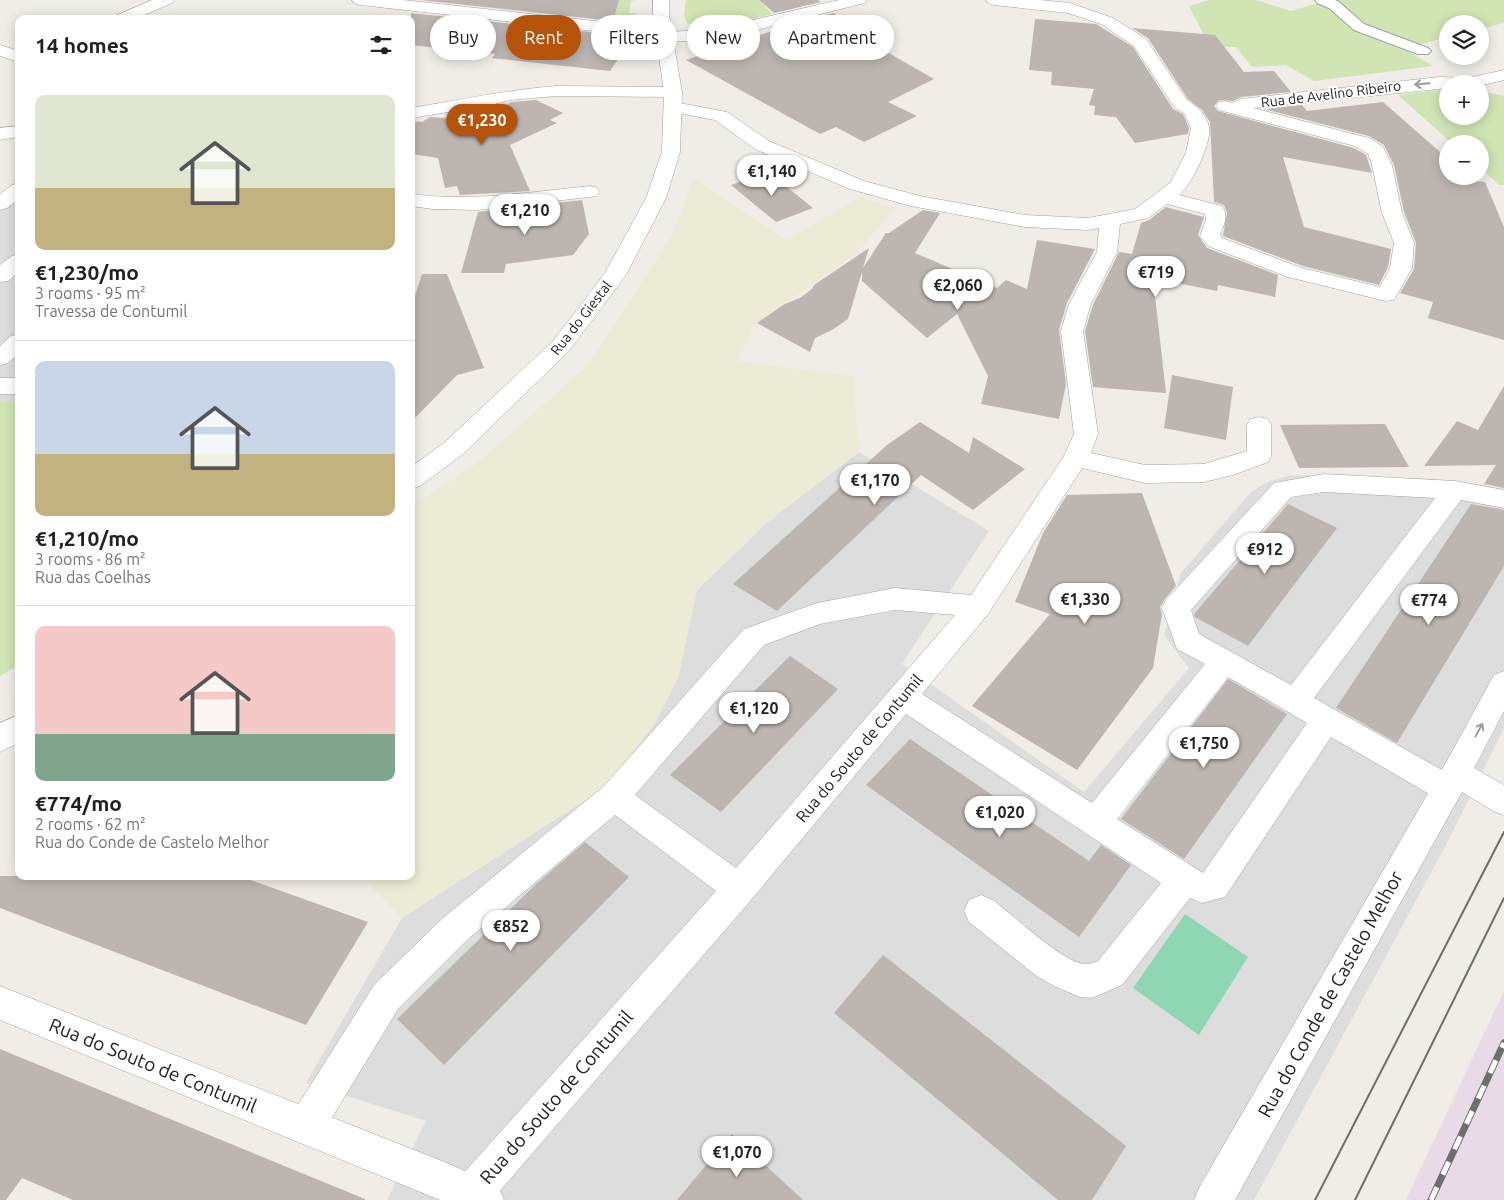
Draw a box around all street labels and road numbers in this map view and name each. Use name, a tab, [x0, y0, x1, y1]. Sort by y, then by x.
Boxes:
street label: Rua de Avelino Ribeiro	[1260, 77, 1402, 111]
street label: Rua do Giestal	[547, 278, 615, 358]
street label: Rua do Souto de Contumil	[792, 671, 926, 825]
street label: Rua do Conde de Castelo Melhor	[1253, 867, 1407, 1121]
street label: Rua do Souto de Contumil	[475, 1006, 637, 1188]
street label: Rua do Souto de Contumil	[46, 1013, 260, 1117]

